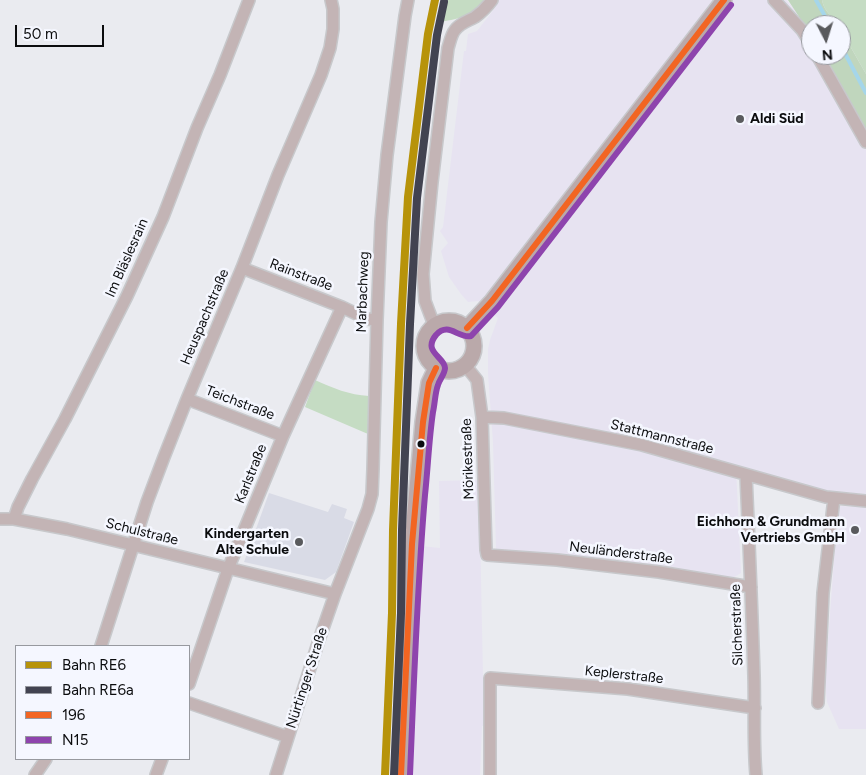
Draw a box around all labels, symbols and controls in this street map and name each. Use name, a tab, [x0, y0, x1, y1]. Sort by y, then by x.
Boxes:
scale bar	[18, 15, 106, 47]
north arrow	[801, 15, 851, 65]
text: 50 m	[23, 25, 58, 43]
text: N	[821, 46, 833, 63]
place label: Aldi Süd	[750, 111, 804, 127]
marker: Aldi Süd	[734, 113, 746, 125]
street label: Im Bläslesrain	[102, 216, 152, 300]
street label: Marbachweg	[353, 251, 373, 333]
street label: Rainstraße	[267, 255, 335, 295]
street label: Heuspachstraße	[177, 267, 233, 367]
street label: Teichstraße	[203, 382, 277, 424]
street label: Stattmannstraße	[609, 416, 715, 458]
street label: Mörikestraße	[458, 418, 478, 500]
unlabelled marker	[416, 439, 426, 449]
street label: Karlstraße	[231, 442, 271, 506]
place label: Eichhorn & Grundmann Vertriebs GmbH	[697, 514, 845, 546]
street label: Schulstraße	[104, 515, 180, 549]
marker: Eichhorn & Grundmann Vertriebs GmbH	[849, 524, 861, 536]
place label: Kindergarten Alte Schule	[204, 526, 289, 558]
marker: Kindergarten Alte Schule	[293, 536, 305, 548]
street label: Neuländerstraße	[568, 538, 674, 568]
street label: Silcherstraße	[727, 584, 747, 666]
street label: Nürtinger Straße	[283, 625, 331, 731]
legend	[15, 645, 190, 760]
text: Bahn RE6	[62, 656, 126, 674]
street label: Keplerstraße	[584, 663, 664, 687]
text: Bahn RE6a	[62, 681, 134, 699]
text: 196	[62, 706, 85, 724]
text: N15	[62, 731, 88, 749]

